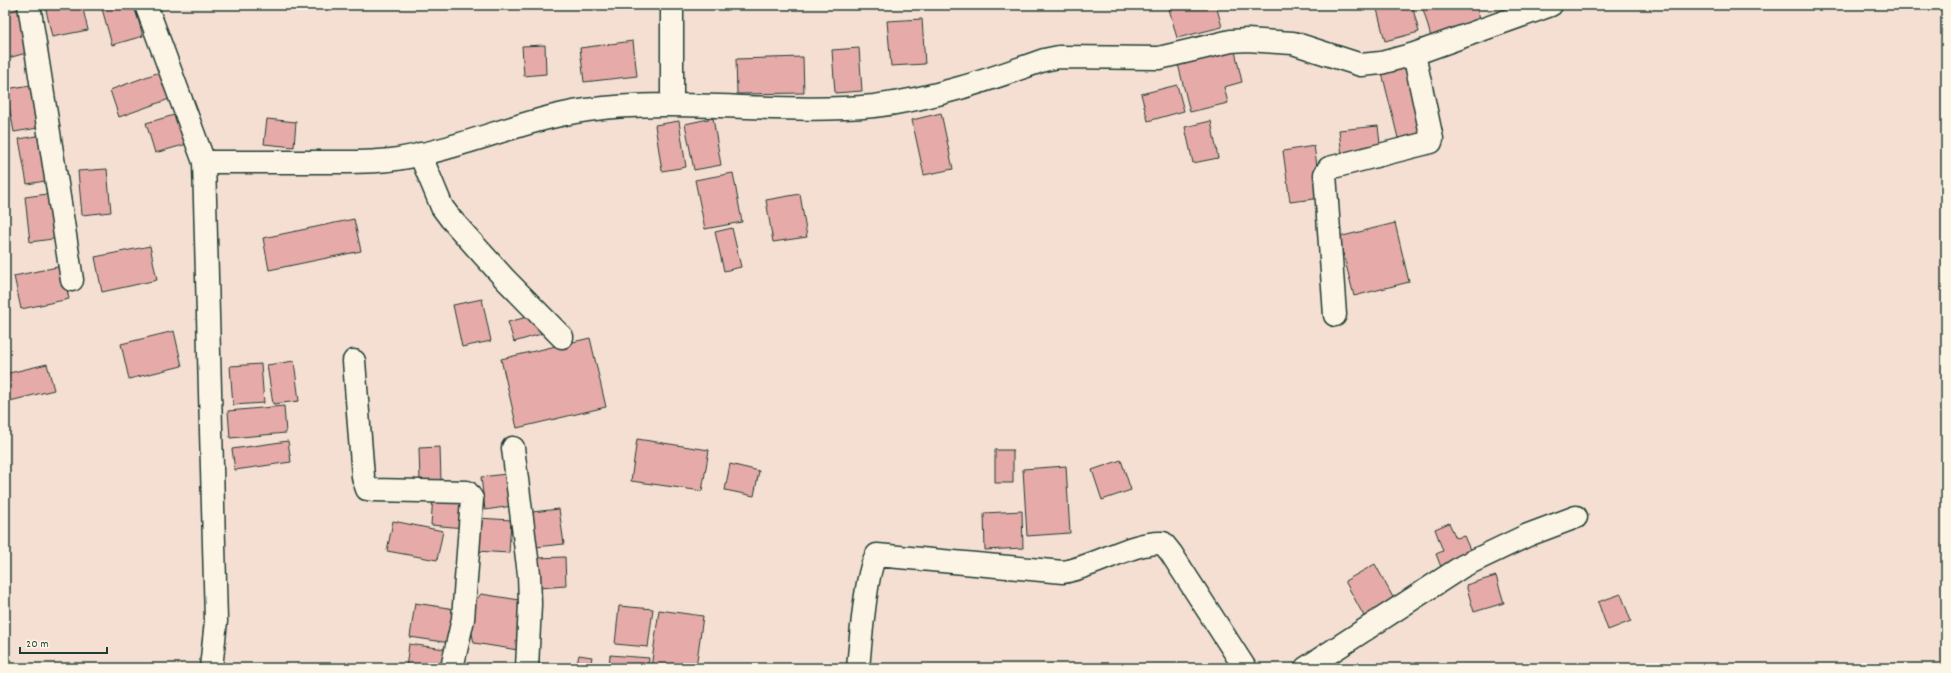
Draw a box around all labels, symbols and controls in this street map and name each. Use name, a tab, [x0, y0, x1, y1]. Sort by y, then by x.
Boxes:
scale bar	[20, 629, 107, 655]
text: 20 m	[26, 636, 49, 653]

